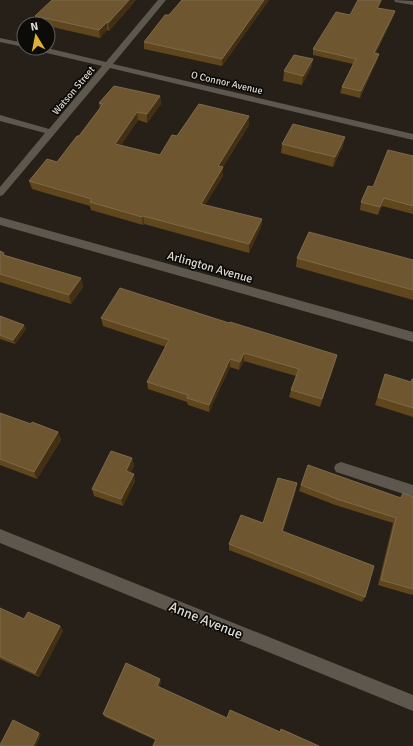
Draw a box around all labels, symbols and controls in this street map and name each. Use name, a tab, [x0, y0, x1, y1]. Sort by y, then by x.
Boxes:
north arrow	[16, 16, 56, 56]
text: N	[29, 20, 39, 34]
street label: Watson Street	[50, 63, 98, 117]
street label: O Connor Avenue	[190, 69, 264, 97]
street label: Arlington Avenue	[165, 248, 254, 287]
street label: Anne Avenue	[167, 598, 245, 643]

